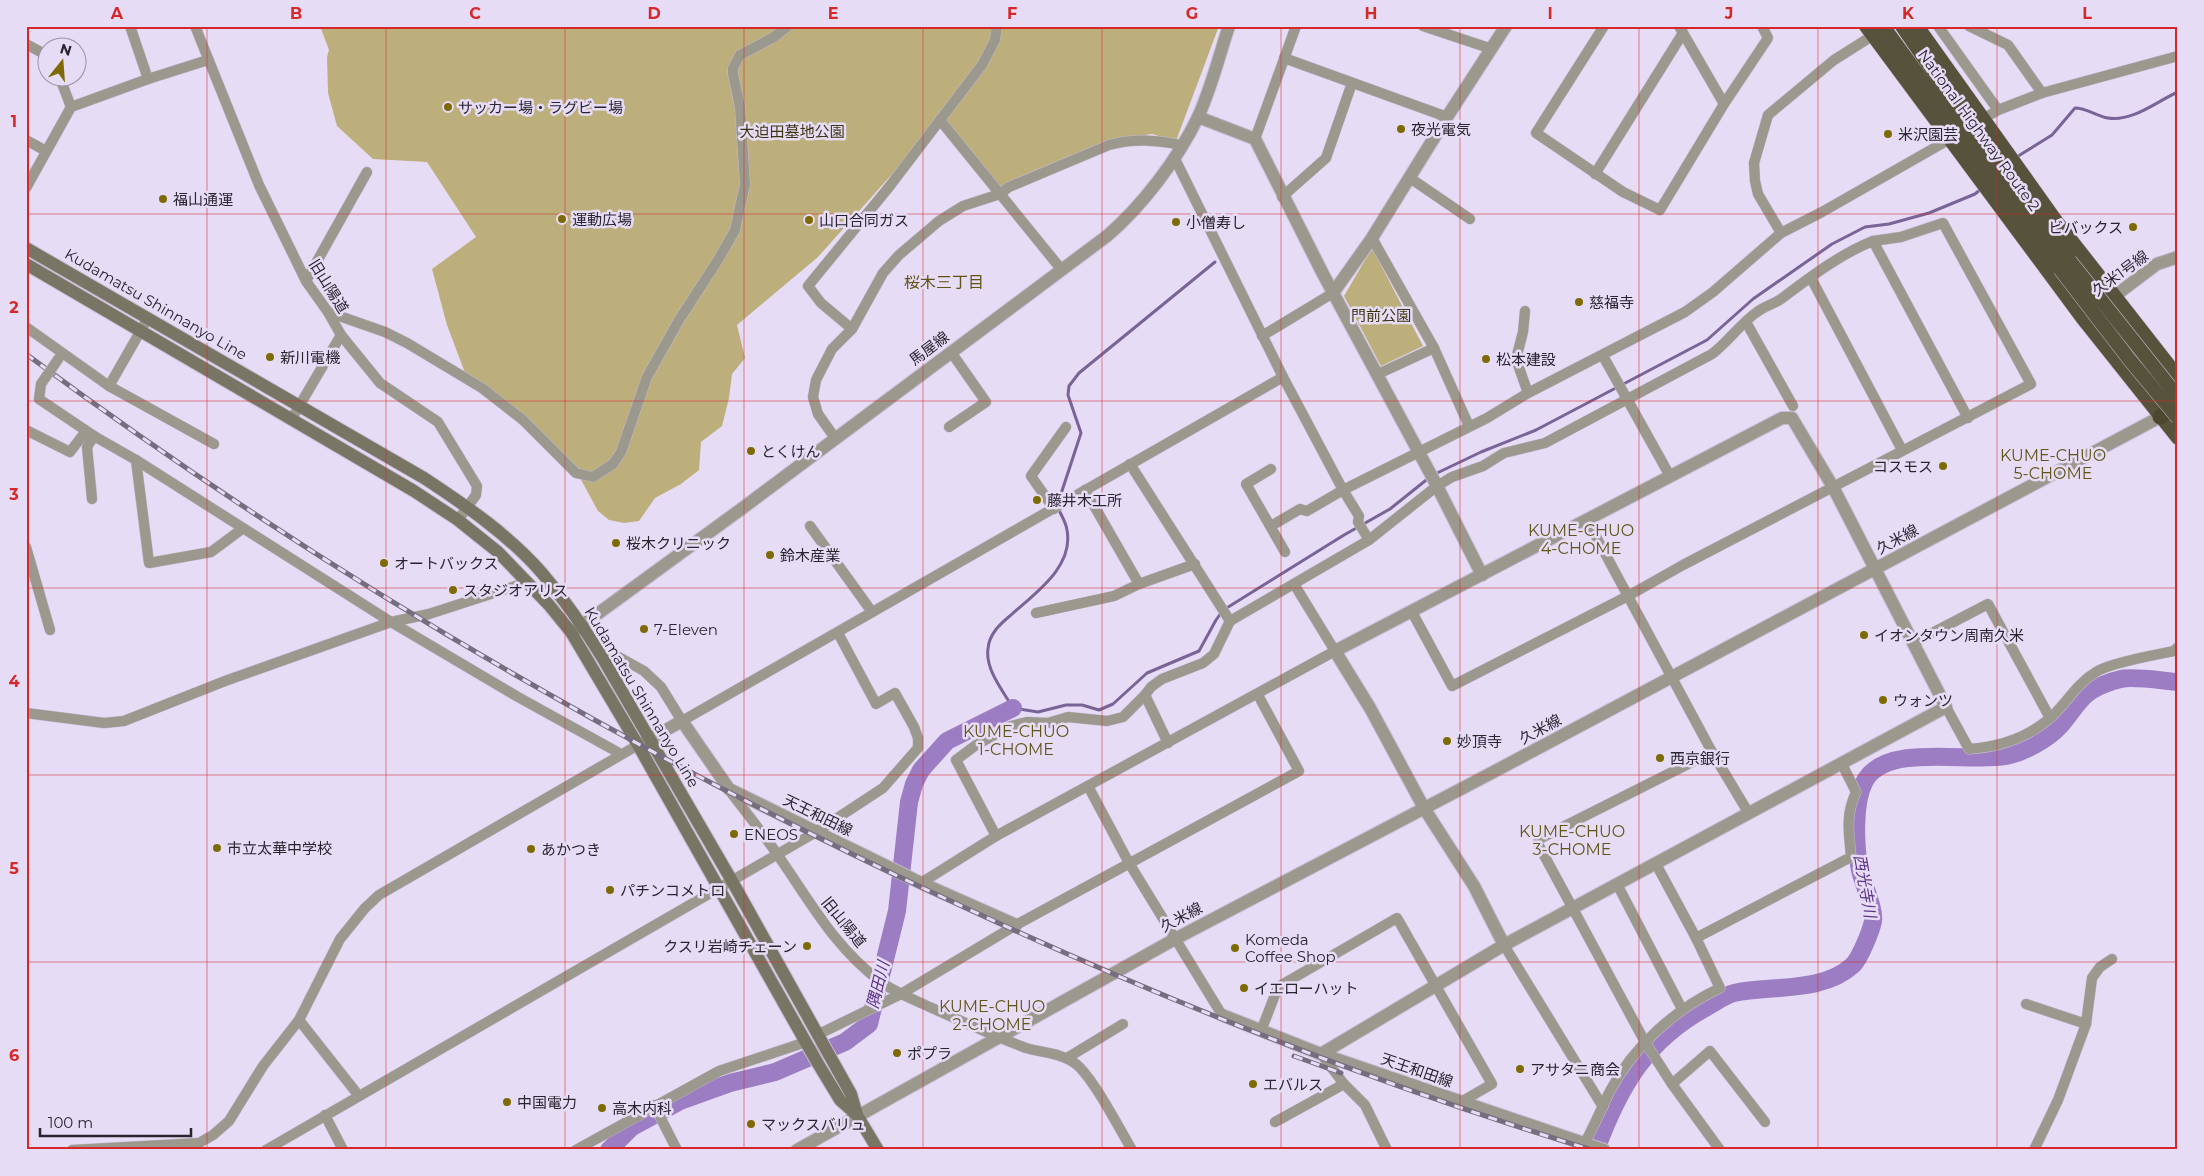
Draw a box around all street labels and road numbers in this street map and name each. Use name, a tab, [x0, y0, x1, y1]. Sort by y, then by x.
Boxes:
street label: National Highway Route 2	[1914, 45, 2044, 215]
street label: Kudamatsu Shinnanyo Line	[61, 244, 251, 364]
street label: 久米1号線	[2088, 246, 2152, 300]
street label: 旧山陽道	[305, 256, 353, 316]
street label: 馬屋線	[905, 327, 953, 369]
street label: 久米線	[1873, 520, 1921, 558]
street label: Kudamatsu Shinnanyo Line	[580, 603, 704, 791]
street label: 久米線	[1516, 710, 1564, 748]
street label: 天王和田線	[780, 790, 856, 840]
street label: 旧山陽道	[818, 893, 870, 951]
street label: 久米線	[1157, 898, 1205, 936]
street label: 天王和田線	[1378, 1049, 1456, 1091]

